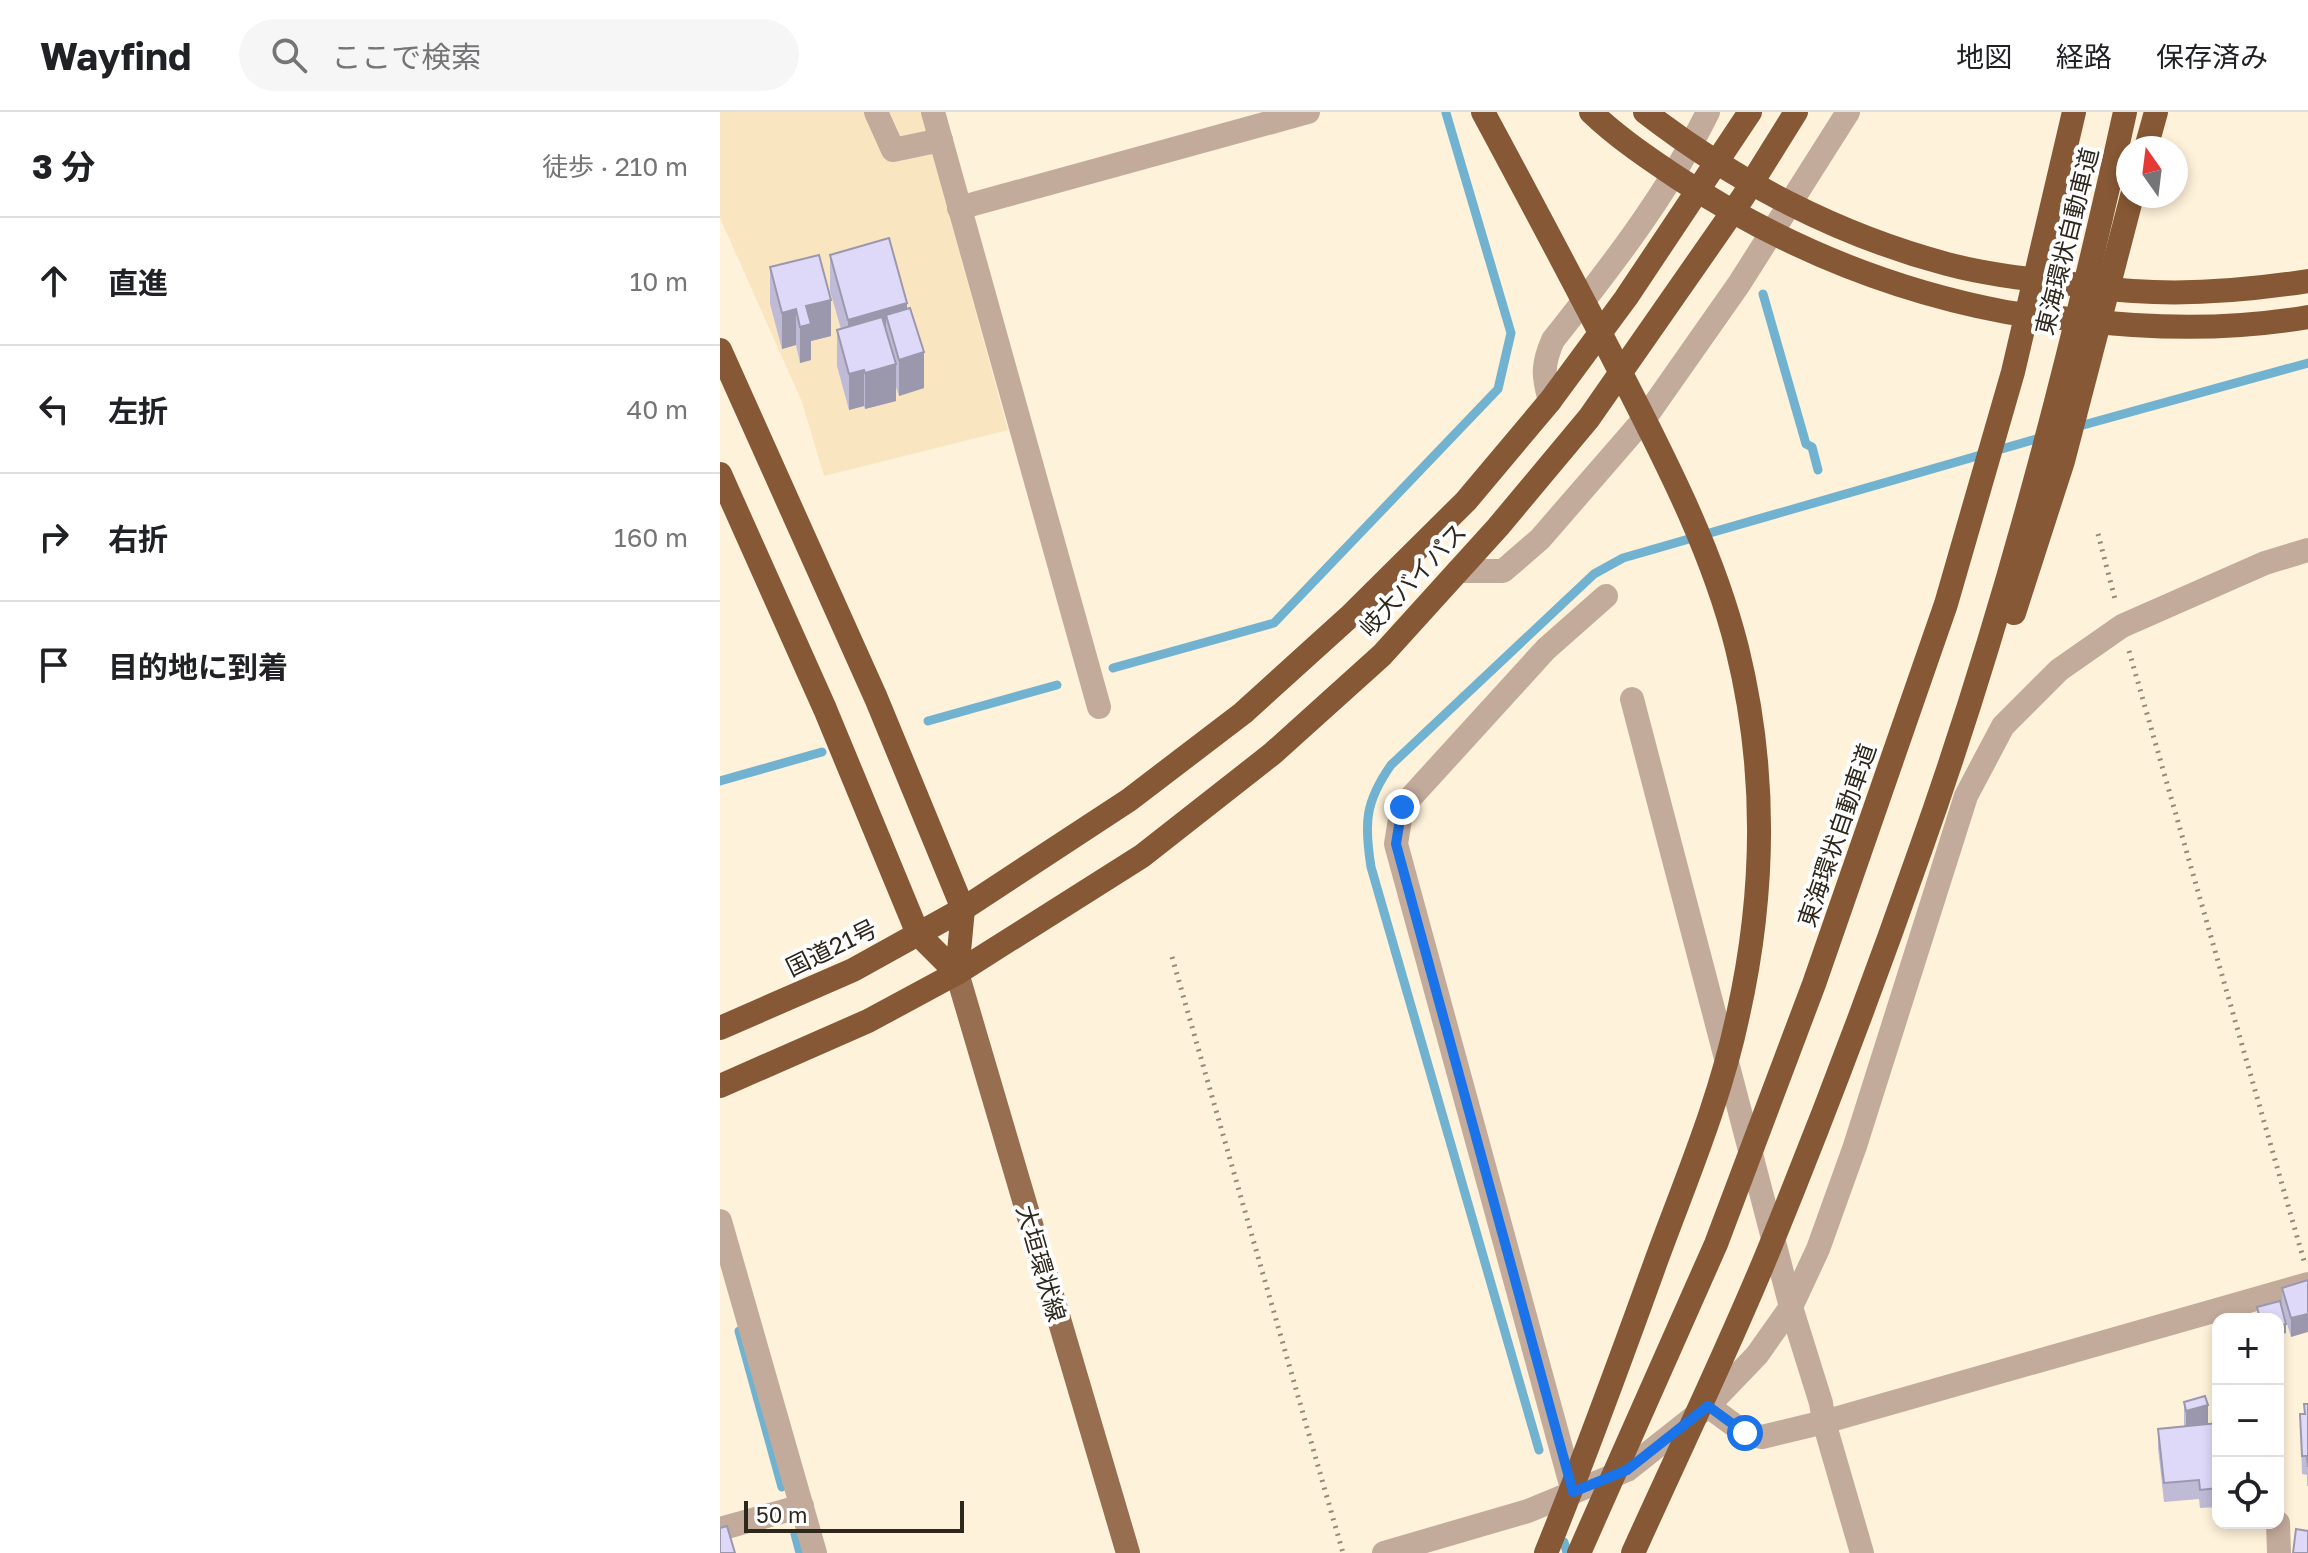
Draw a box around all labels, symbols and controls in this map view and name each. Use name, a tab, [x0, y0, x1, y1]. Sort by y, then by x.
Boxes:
search box	[239, 19, 799, 91]
text: Wayfind	[40, 33, 191, 78]
icon: search	[267, 33, 311, 77]
text: ここで検索	[331, 39, 481, 75]
text: 地図	[1956, 40, 2012, 73]
text: 経路	[2056, 40, 2112, 73]
text: 保存済み	[2156, 40, 2268, 73]
north arrow	[2116, 136, 2188, 208]
street label: 東海環状自動車道	[2029, 144, 2103, 338]
text: 3 分	[32, 146, 95, 186]
text: 徒歩 · 210 m	[542, 151, 688, 182]
icon: ahead	[32, 259, 76, 303]
text: 直進	[108, 265, 168, 301]
text: 10 m	[630, 266, 688, 297]
icon: left	[32, 387, 76, 431]
text: 左折	[108, 393, 168, 429]
text: 40 m	[627, 394, 688, 425]
icon: right	[32, 515, 76, 559]
street label: 岐大バイパス	[1352, 517, 1472, 641]
text: 右折	[108, 521, 168, 557]
text: 160 m	[614, 522, 688, 553]
icon: arrive	[32, 643, 76, 687]
text: 目的地に到着	[108, 649, 288, 685]
street label: 東海環状自動車道	[1791, 740, 1881, 930]
route end	[1384, 789, 1420, 825]
street label: 国道21号	[781, 913, 881, 981]
street label: 大垣環状線	[1012, 1201, 1072, 1325]
map controls	[2212, 1313, 2284, 1529]
button: +	[2212, 1313, 2284, 1385]
button: −	[2212, 1385, 2284, 1457]
route start	[1727, 1415, 1763, 1451]
button: locate	[2212, 1457, 2284, 1529]
scale bar	[744, 1497, 964, 1533]
text: 50 m	[756, 1501, 807, 1528]

